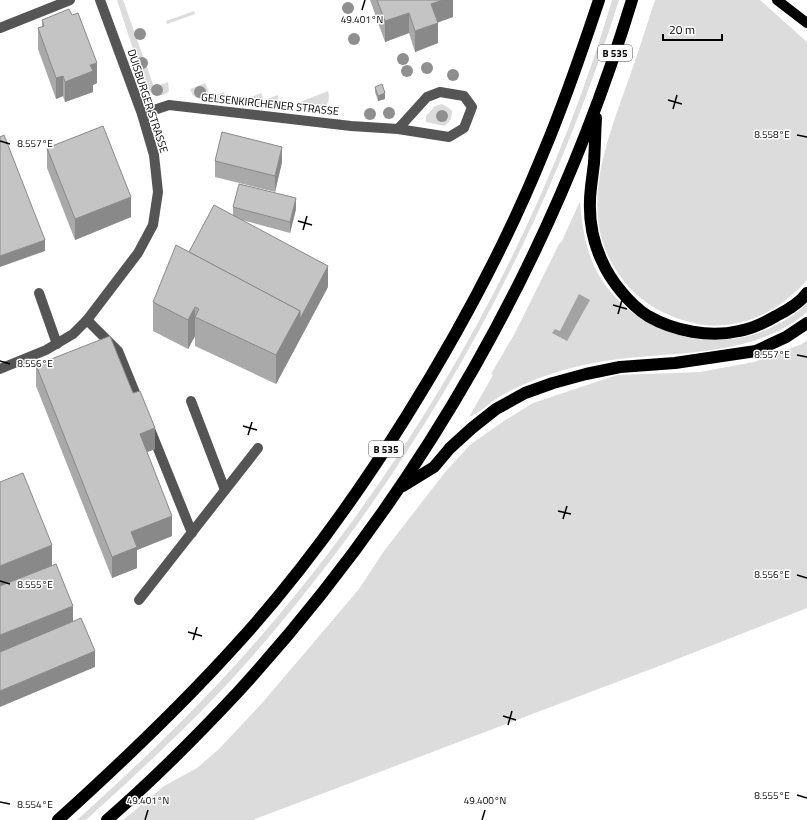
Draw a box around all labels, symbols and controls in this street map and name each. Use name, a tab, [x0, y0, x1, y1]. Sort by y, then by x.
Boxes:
text: 49.401°N	[341, 12, 383, 27]
scale bar	[663, 16, 722, 42]
text: 20 m	[669, 20, 695, 39]
road number: B 535	[598, 45, 632, 61]
street label: DUISBURGER STRASSE	[124, 47, 172, 155]
street label: GELSENKIRCHENER STRASSE	[200, 89, 340, 119]
text: 8.558°E	[754, 127, 790, 142]
text: 8.557°E	[17, 136, 53, 151]
text: 8.557°E	[754, 347, 790, 362]
text: 8.556°E	[17, 356, 53, 371]
road number: B 535	[369, 441, 403, 457]
text: 8.556°E	[754, 567, 790, 582]
text: 8.555°E	[17, 577, 53, 592]
text: 8.555°E	[754, 788, 790, 803]
text: 49.401°N	[127, 793, 169, 808]
text: 49.400°N	[464, 793, 506, 808]
text: 8.554°E	[17, 797, 53, 812]

